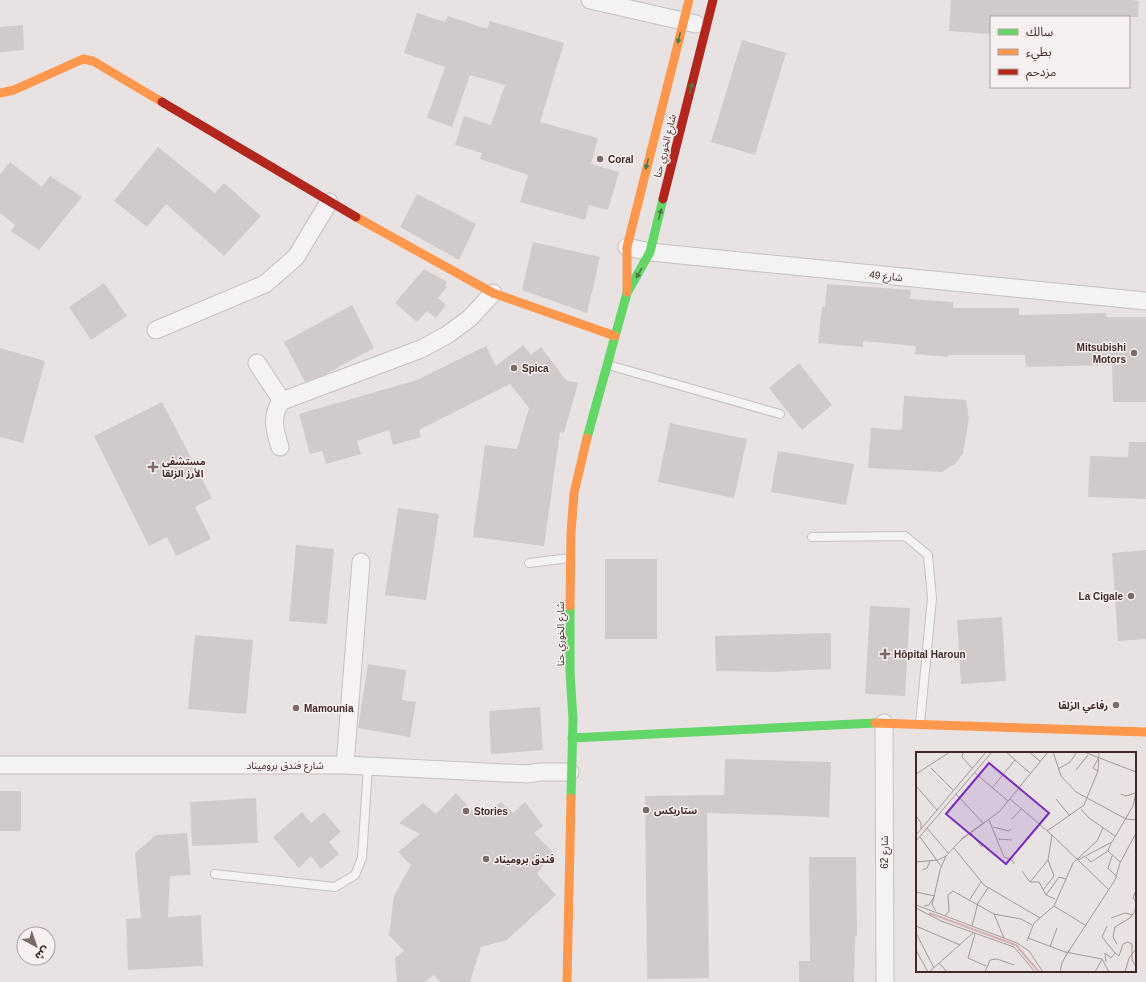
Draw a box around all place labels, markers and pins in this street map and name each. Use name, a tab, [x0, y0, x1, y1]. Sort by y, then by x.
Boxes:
marker: Coral	[595, 154, 605, 164]
place label: Coral	[608, 154, 634, 165]
place label: Mitsubishi Motors	[1077, 342, 1126, 365]
marker: Mitsubishi Motors	[1129, 348, 1139, 358]
marker: Spica	[509, 363, 519, 373]
place label: Spica	[522, 363, 549, 374]
place label: مستشفى الأرز الزلقا	[162, 456, 206, 480]
marker: مستشفى الأرز الزلقا	[147, 461, 159, 473]
place label: La Cigale	[1079, 591, 1123, 602]
marker: La Cigale	[1126, 591, 1136, 601]
marker: Hôpital Haroun	[879, 648, 891, 660]
place label: Hôpital Haroun	[894, 649, 966, 660]
place label: رفاعي الزلقا	[1058, 699, 1108, 714]
marker: رفاعي الزلقا	[1111, 700, 1121, 710]
marker: Mamounia	[291, 703, 301, 713]
place label: Mamounia	[304, 703, 354, 714]
marker: ستاربكس	[641, 805, 651, 815]
place label: ستاربكس	[654, 805, 697, 817]
marker: Stories	[461, 806, 471, 816]
place label: Stories	[474, 806, 508, 817]
place label: فندق بروميناد	[494, 853, 554, 866]
marker: فندق بروميناد	[481, 854, 491, 864]

